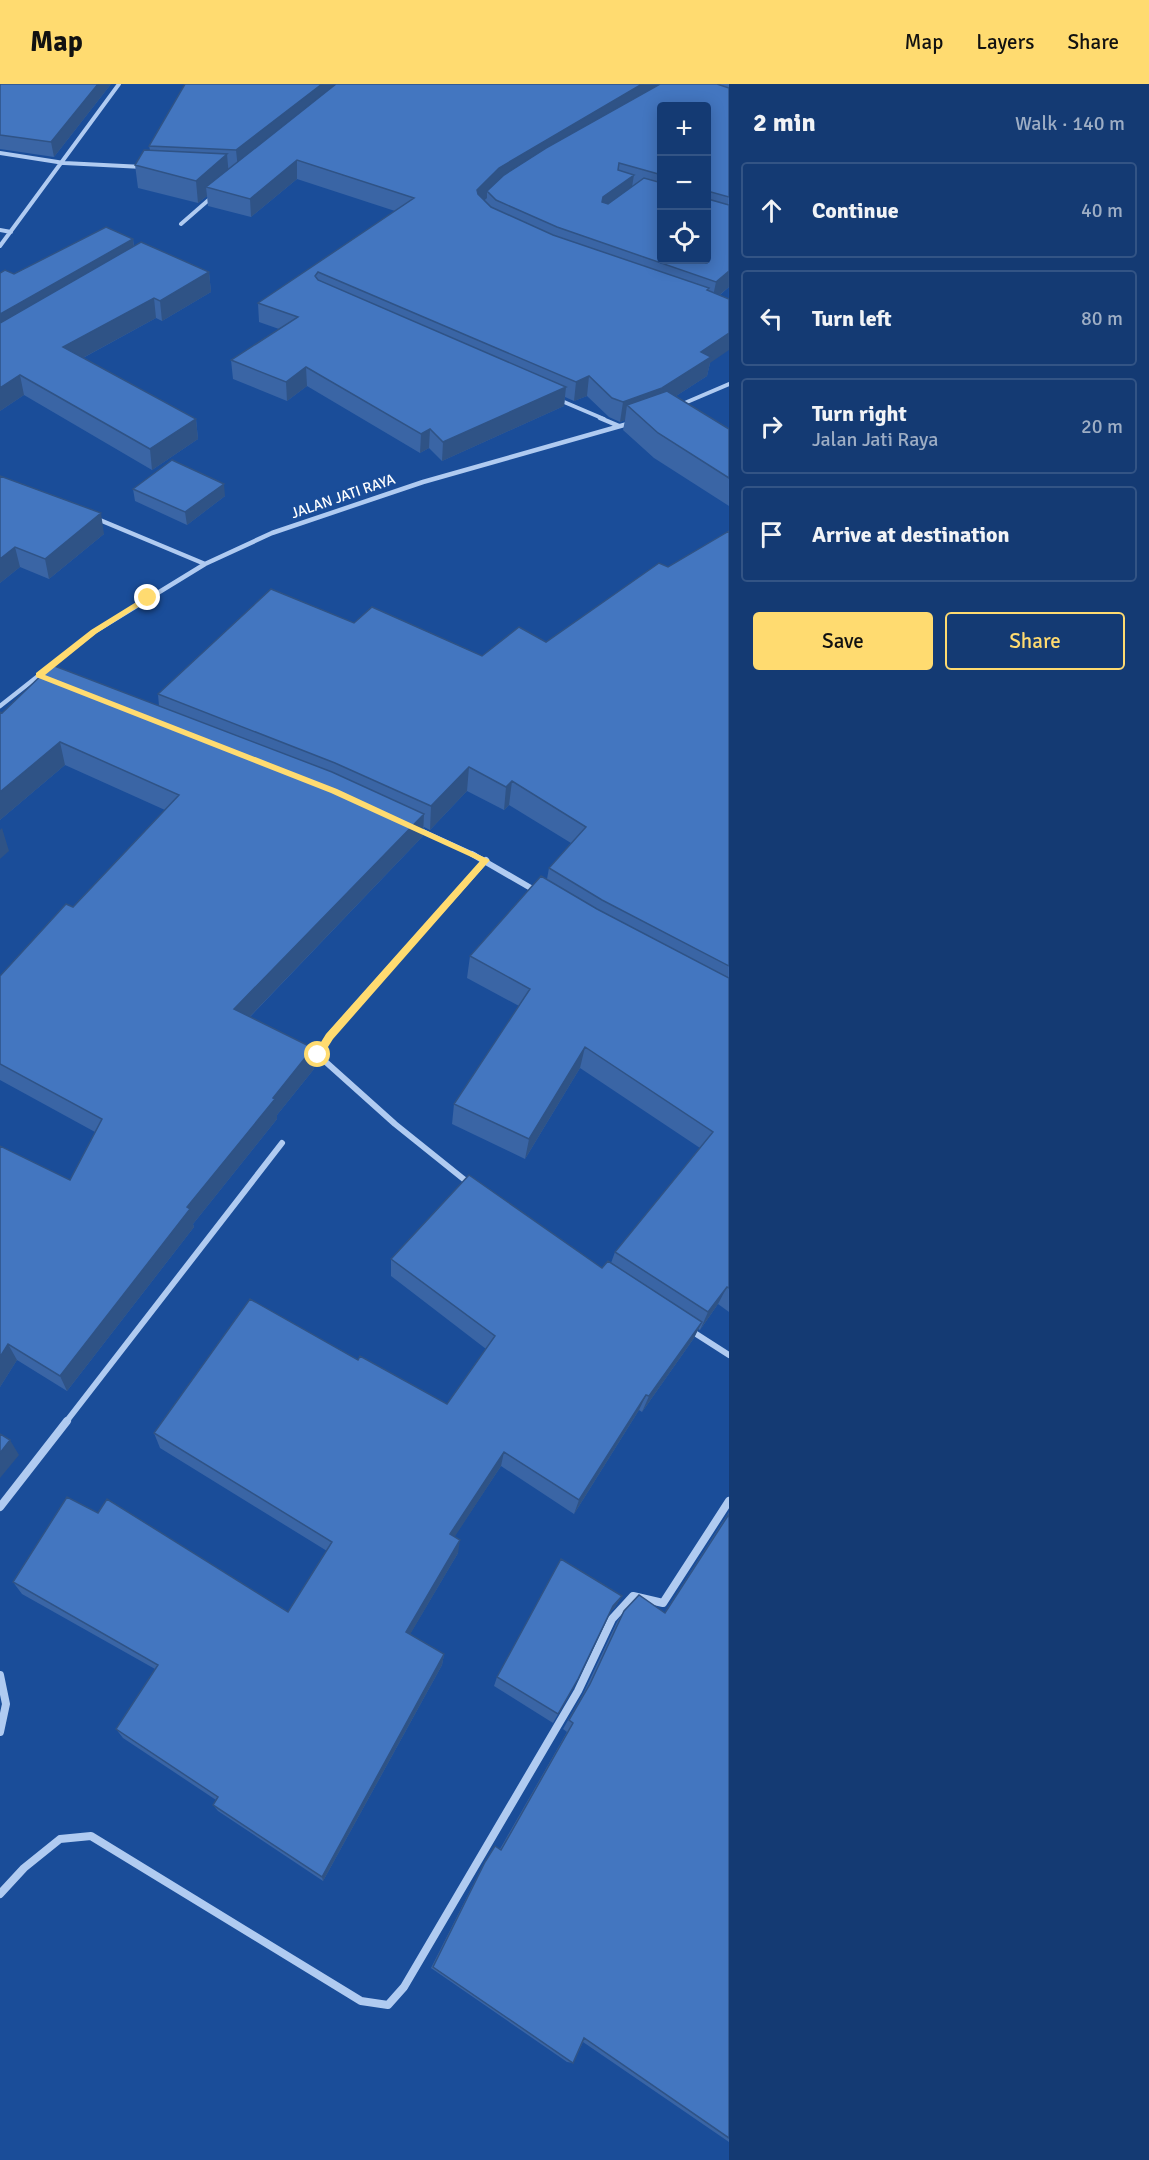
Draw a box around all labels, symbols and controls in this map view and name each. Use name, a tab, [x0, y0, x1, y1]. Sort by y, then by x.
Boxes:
text: Map	[30, 25, 83, 59]
text: Map	[905, 29, 943, 55]
text: Layers	[976, 29, 1034, 55]
text: Share	[1067, 29, 1119, 55]
map controls	[657, 102, 711, 264]
button: +	[657, 102, 711, 156]
text: 2 min	[753, 107, 816, 139]
text: Walk · 140 m	[1015, 111, 1125, 136]
button: −	[657, 156, 711, 210]
icon: ahead	[755, 194, 788, 227]
text: Continue	[812, 197, 899, 224]
text: 40 m	[1081, 198, 1123, 223]
button: locate	[657, 210, 711, 264]
icon: left	[755, 302, 788, 335]
text: Turn left	[812, 305, 892, 332]
text: 80 m	[1081, 306, 1123, 331]
text: Turn right	[812, 400, 907, 427]
icon: right	[755, 410, 788, 443]
text: 20 m	[1081, 414, 1123, 439]
text: Jalan Jati Raya	[812, 427, 938, 452]
street label: JALAN JATI RAYA	[288, 470, 398, 522]
icon: arrive	[755, 518, 788, 551]
text: Arrive at destination	[812, 521, 1009, 548]
route end	[134, 584, 160, 610]
button: Save	[753, 612, 933, 670]
button: Share	[945, 612, 1125, 670]
route start	[304, 1041, 330, 1067]

